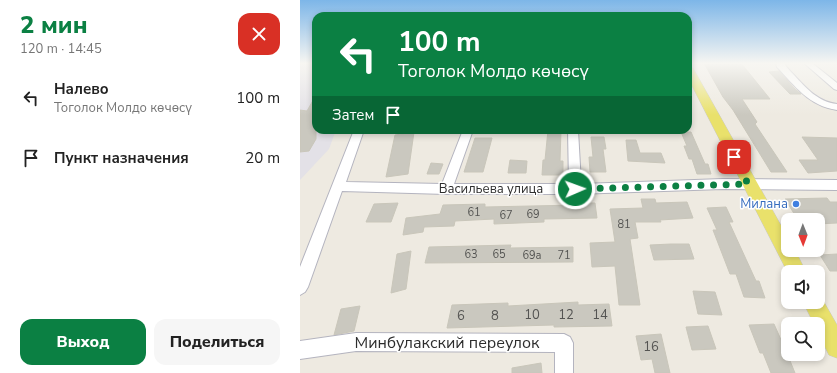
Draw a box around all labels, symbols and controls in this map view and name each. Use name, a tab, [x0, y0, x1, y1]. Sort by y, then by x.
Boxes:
text: 2 мин	[20, 9, 88, 41]
button: close	[238, 13, 280, 55]
text: 100 m	[398, 23, 481, 61]
icon: left	[332, 28, 384, 80]
text: 120 m · 14:45	[20, 40, 102, 58]
text: Тоголок Молдо көчөсү	[398, 59, 589, 83]
text: Налево	[54, 79, 109, 99]
icon: left	[20, 87, 42, 109]
text: 100 m	[236, 88, 280, 108]
text: Тоголок Молдо көчөсү	[54, 99, 192, 117]
icon: arrive	[382, 104, 404, 126]
text: Затем	[332, 105, 374, 125]
pin	[717, 140, 751, 174]
icon: arrive	[723, 146, 745, 168]
icon: arrive	[20, 147, 42, 169]
text: Пункт назначения	[54, 148, 189, 168]
text: 20 m	[245, 148, 280, 168]
position arrow	[554, 168, 596, 210]
street label: Васильева улица	[439, 180, 543, 198]
place label: Милана	[740, 195, 788, 213]
marker: Милана	[791, 199, 801, 209]
house number: 61	[467, 205, 481, 220]
house number: 69	[526, 207, 540, 222]
house number: 67	[499, 208, 513, 223]
north arrow	[781, 213, 825, 257]
map controls	[781, 213, 825, 361]
house number: 81	[617, 217, 631, 232]
house number: 63	[464, 247, 478, 262]
house number: 65	[492, 247, 506, 262]
house number: 69а	[522, 248, 542, 263]
house number: 71	[557, 248, 571, 263]
button: sound	[781, 265, 825, 309]
house number: 10	[524, 306, 540, 324]
house number: 12	[558, 306, 574, 324]
house number: 14	[592, 306, 608, 324]
house number: 6	[457, 307, 465, 325]
house number: 8	[491, 307, 499, 325]
button: search	[781, 317, 825, 361]
button: Выход	[20, 319, 146, 365]
button: Поделиться	[154, 319, 280, 365]
street label: Минбулакский переулок	[355, 332, 540, 354]
house number: 16	[643, 338, 659, 356]

